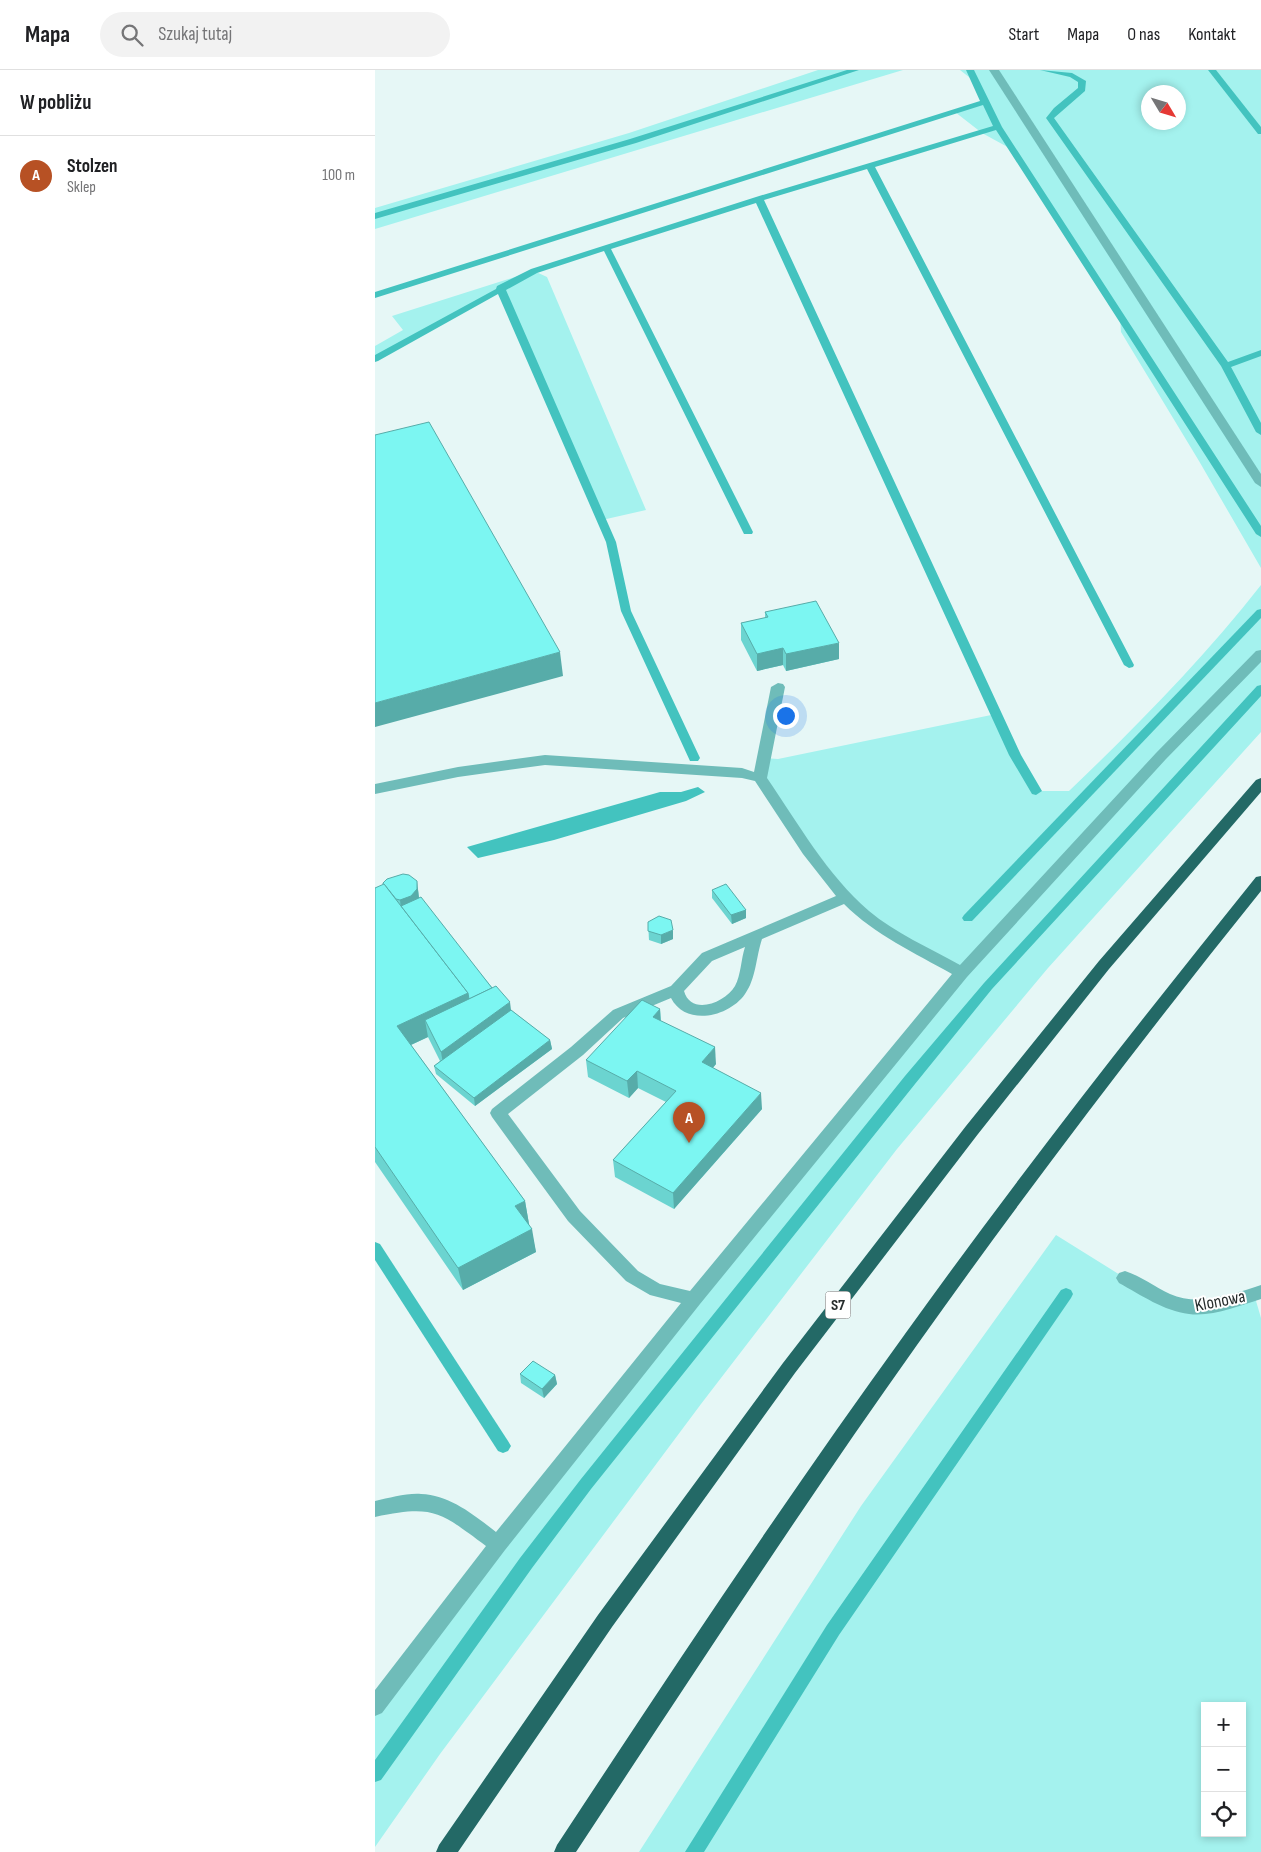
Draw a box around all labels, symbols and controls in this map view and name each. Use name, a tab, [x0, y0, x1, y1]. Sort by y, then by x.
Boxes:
search box	[100, 12, 450, 57]
text: Mapa	[25, 20, 70, 49]
icon: search	[118, 21, 146, 49]
text: Szukaj tutaj	[158, 23, 232, 46]
text: Start	[1008, 24, 1039, 45]
text: Mapa	[1067, 24, 1099, 45]
text: O nas	[1127, 24, 1160, 45]
text: Kontakt	[1188, 24, 1236, 45]
north arrow	[1141, 85, 1186, 130]
text: W pobliżu	[20, 90, 91, 115]
text: Stolzen	[67, 155, 117, 178]
text: A	[32, 166, 40, 185]
text: 100 m	[322, 166, 355, 185]
text: Sklep	[67, 178, 96, 197]
your location	[773, 703, 799, 729]
pin: A	[673, 1102, 705, 1143]
street label: Klonowa	[1193, 1286, 1247, 1316]
road number: S7	[825, 1292, 851, 1318]
map controls	[1201, 1702, 1246, 1837]
button: +	[1201, 1702, 1246, 1747]
button: −	[1201, 1747, 1246, 1792]
button: locate	[1201, 1792, 1246, 1837]

